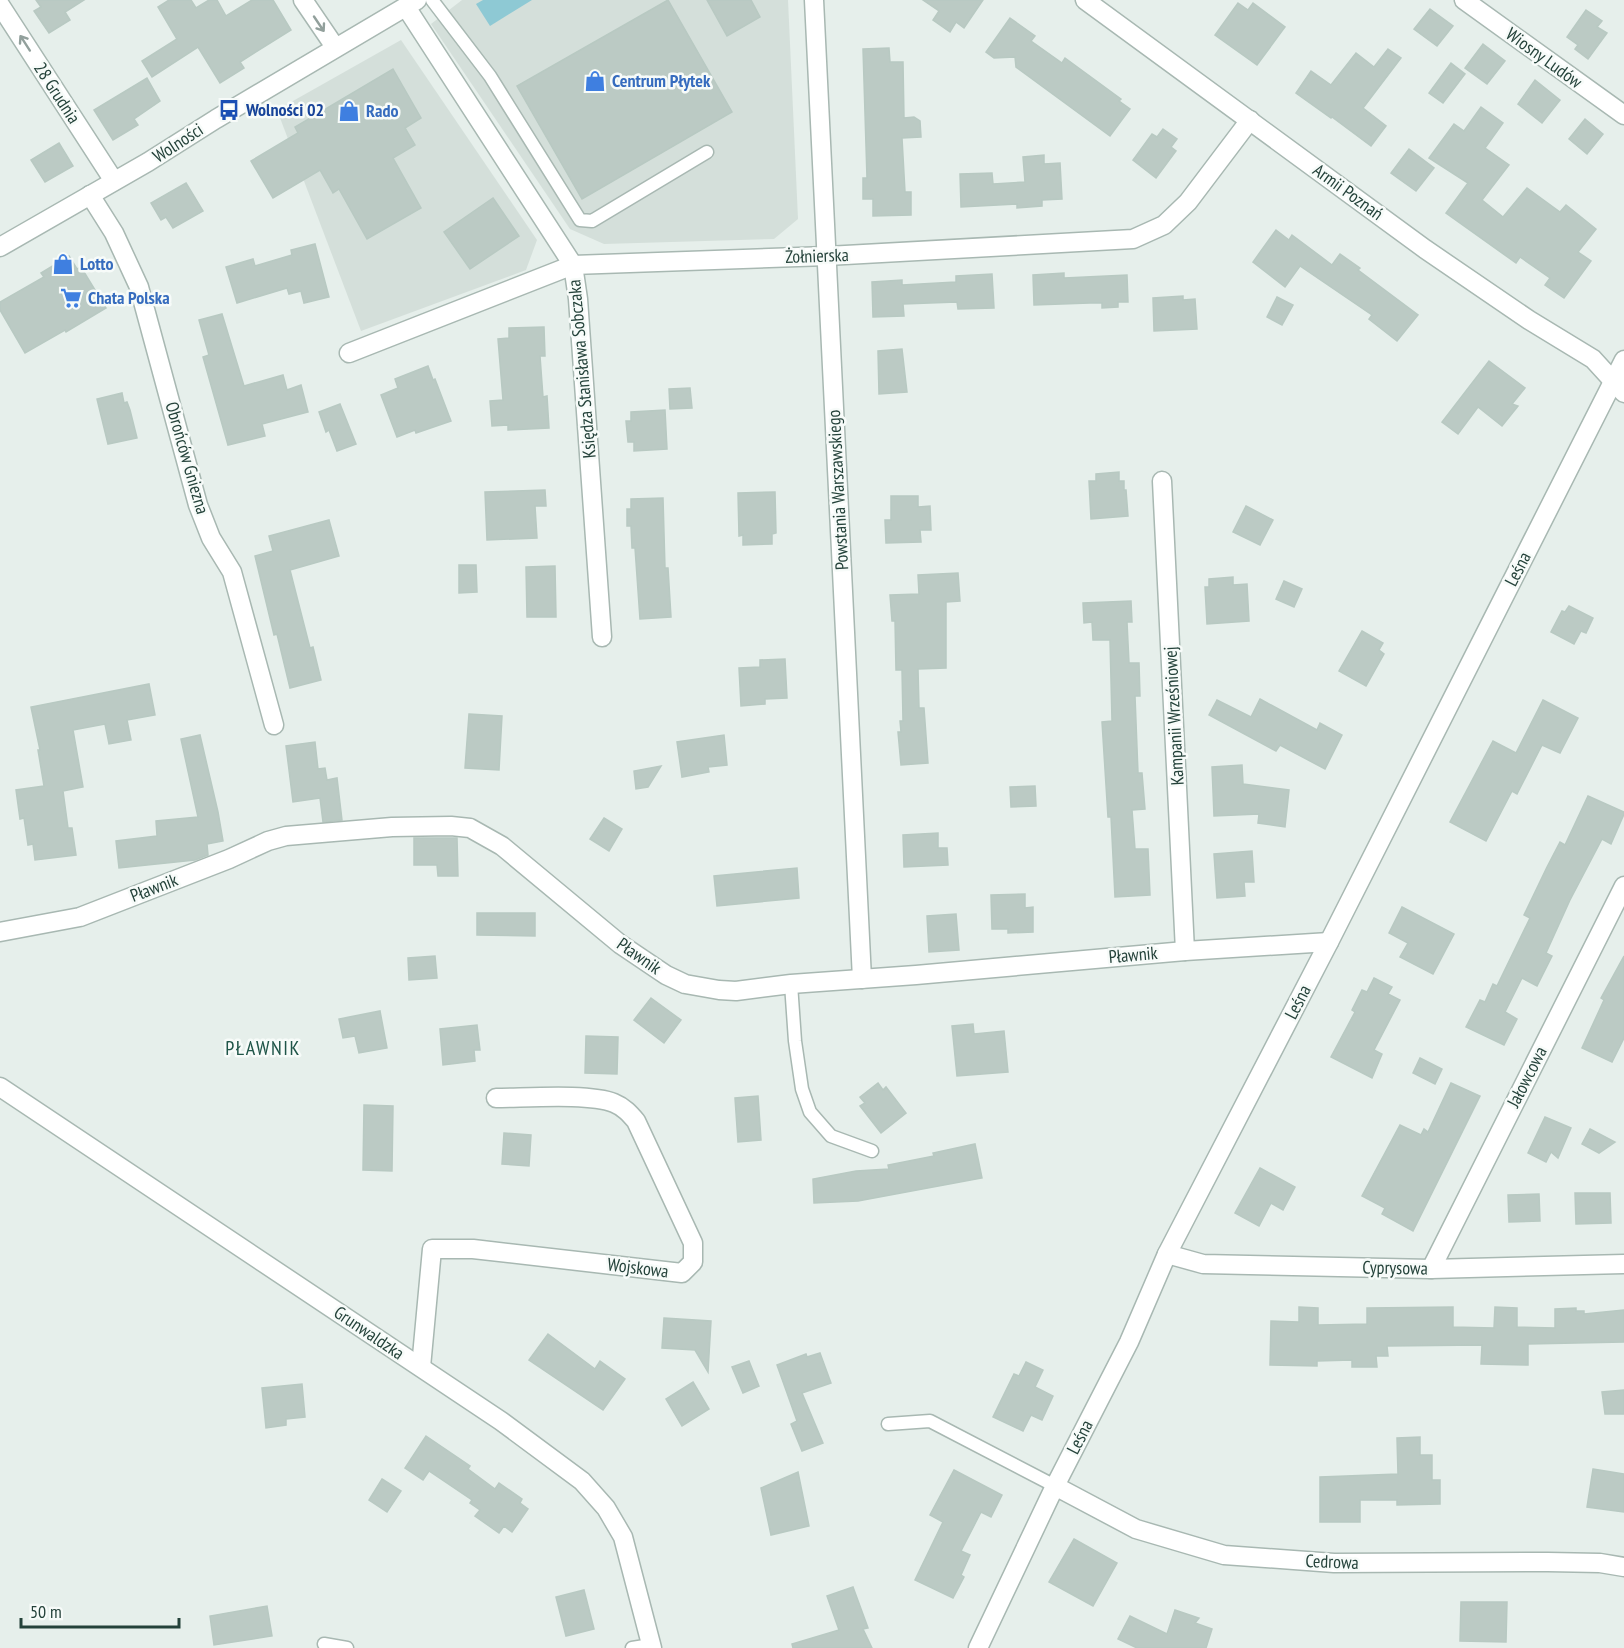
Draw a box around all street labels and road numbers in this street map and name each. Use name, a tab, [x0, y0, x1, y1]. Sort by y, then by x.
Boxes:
street label: Wiosny Ludów	[1502, 22, 1587, 93]
street label: 28 Grudnia	[29, 58, 86, 128]
street label: Wolności	[148, 118, 207, 167]
street label: Armii Poznań	[1309, 158, 1388, 225]
street label: Żołnierska	[785, 243, 849, 268]
street label: Księdza Stanisława Sobczaka	[562, 279, 601, 459]
street label: Obrońców Gniezna	[160, 399, 214, 517]
street label: Powstania Warszawskiego	[822, 409, 853, 571]
street label: Leśna	[1499, 548, 1536, 590]
street label: Kampanii Wrześniowej	[1158, 646, 1189, 786]
street label: Pławnik	[127, 868, 181, 907]
street label: Pławnik	[613, 932, 666, 979]
street label: Pławnik	[1108, 941, 1158, 968]
street label: Leśna	[1279, 981, 1316, 1023]
street label: Jałowcowa	[1501, 1042, 1552, 1112]
street label: Wojskowa	[606, 1252, 670, 1283]
street label: Cyprysowa	[1362, 1255, 1428, 1280]
street label: Grunwaldzka	[330, 1301, 409, 1364]
street label: Leśna	[1061, 1416, 1098, 1458]
street label: Cedrowa	[1305, 1549, 1359, 1574]

